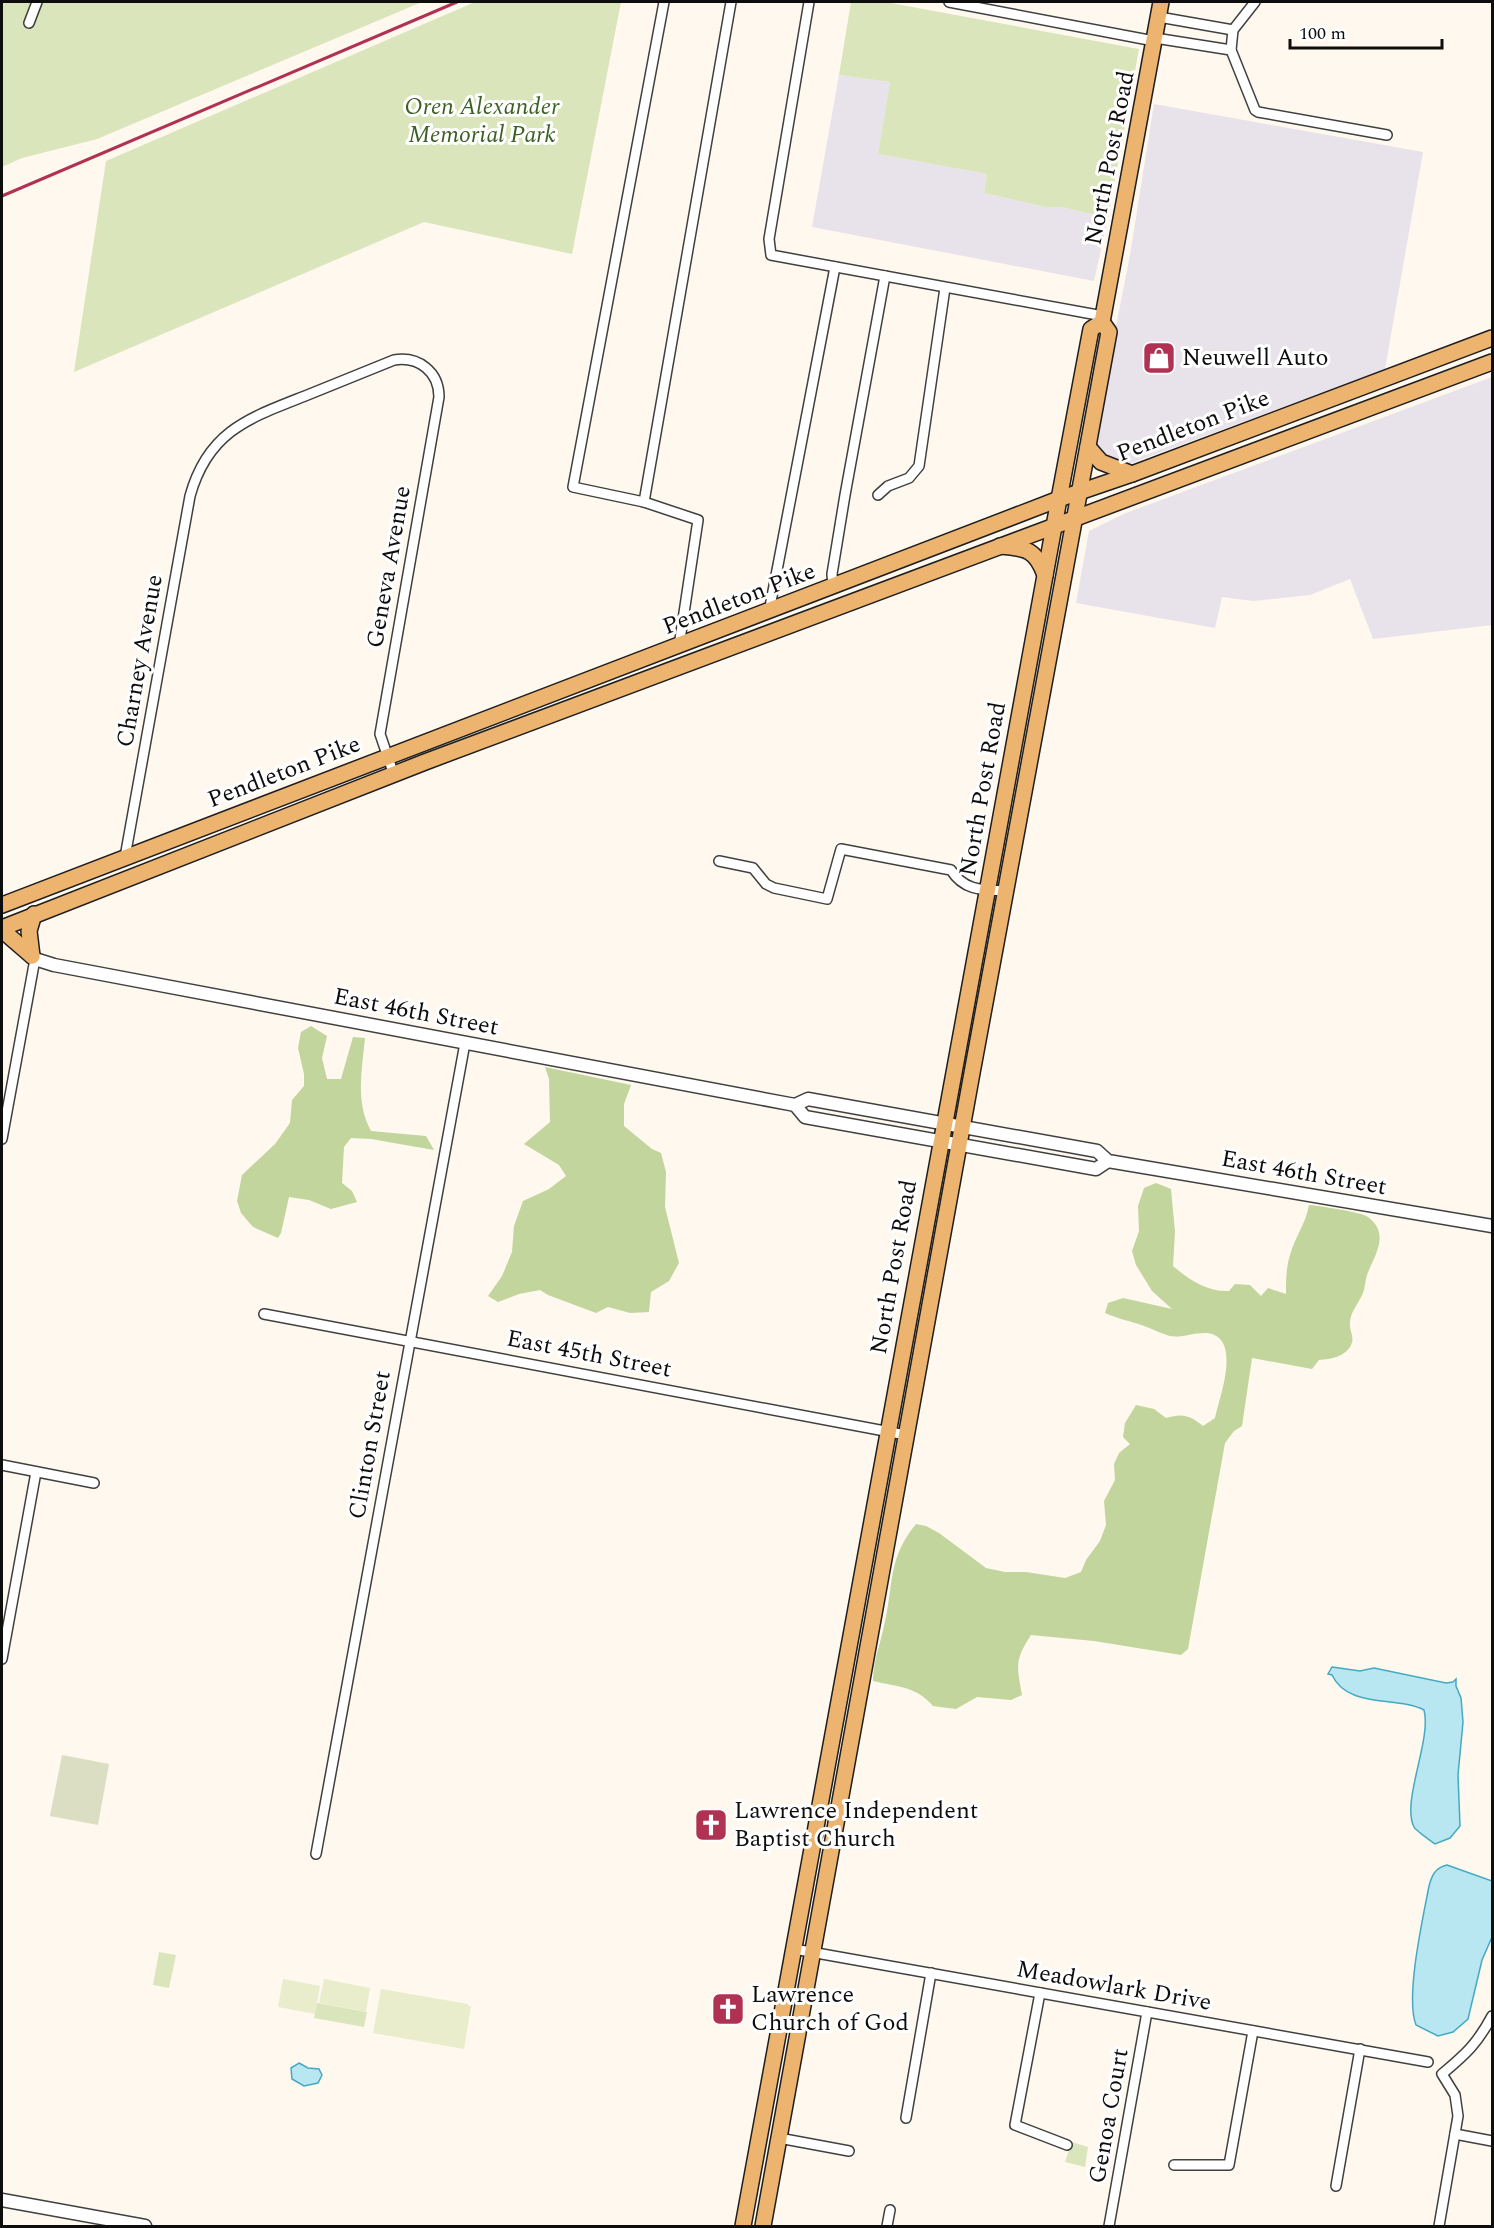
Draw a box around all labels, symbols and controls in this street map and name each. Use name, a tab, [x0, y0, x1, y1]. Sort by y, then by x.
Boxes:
scale bar	[1290, 12, 1442, 50]
text: 100 m	[1299, 20, 1346, 47]
street label: North Post Road	[1075, 68, 1145, 248]
park label: Oren Alexander Memorial Park	[405, 89, 560, 153]
shop icon: Neuwell Auto	[1141, 340, 1177, 376]
place label: Neuwell Auto	[1182, 340, 1329, 376]
street label: Pendleton Pike	[1111, 380, 1275, 472]
street label: Geneva Avenue	[357, 483, 421, 651]
street label: Pendleton Pike	[657, 553, 821, 645]
street label: Charney Avenue	[107, 572, 173, 750]
street label: North Post Road	[950, 699, 1016, 879]
street label: Pendleton Pike	[202, 726, 366, 818]
street label: East 46th Street	[330, 978, 502, 1046]
street label: East 46th Street	[1218, 1141, 1390, 1205]
street label: North Post Road	[861, 1177, 927, 1357]
street label: East 45th Street	[503, 1320, 675, 1388]
street label: Clinton Street	[339, 1368, 401, 1522]
place label: Lawrence Independent Baptist Church	[734, 1793, 978, 1857]
church icon: Lawrence Independent Baptist Church	[693, 1807, 729, 1843]
street label: Meadowlark Drive	[1014, 1951, 1214, 2021]
place label: Lawrence Church of God	[751, 1977, 909, 2041]
church icon: Lawrence Church of God	[710, 1991, 746, 2027]
street label: Genoa Court	[1079, 2046, 1139, 2186]

